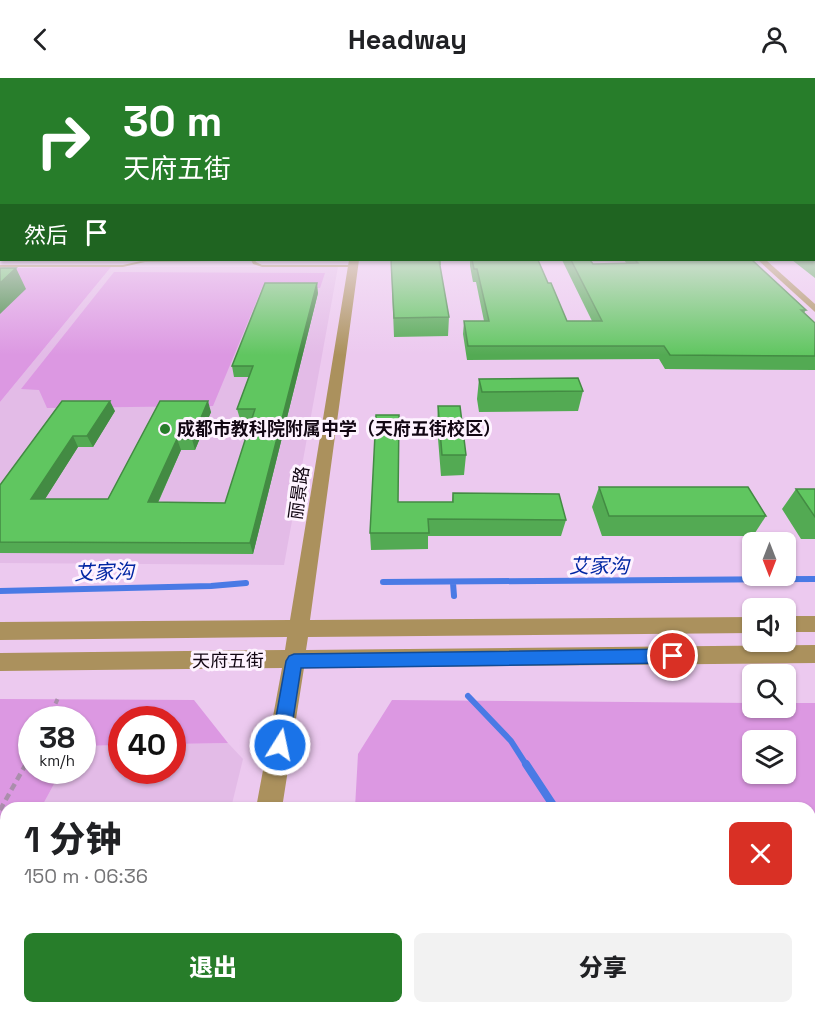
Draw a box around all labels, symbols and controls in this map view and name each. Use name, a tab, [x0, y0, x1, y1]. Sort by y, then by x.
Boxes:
text: Headway	[348, 22, 467, 57]
icon: back	[24, 23, 57, 56]
icon: person	[758, 23, 791, 56]
text: 30 m	[123, 95, 222, 148]
icon: right	[24, 102, 102, 180]
text: 天府五街	[123, 151, 231, 186]
icon: arrive	[80, 216, 113, 249]
text: 然后	[24, 221, 68, 249]
place label: 成都市教科院附属中学（天府五街校区）	[177, 417, 501, 440]
marker: 成都市教科院附属中学（天府五街校区）	[158, 422, 172, 436]
street label: 丽景路	[283, 465, 314, 521]
north arrow	[742, 532, 796, 586]
map controls	[742, 532, 796, 784]
water label: 艾家沟	[569, 553, 631, 579]
water label: 艾家沟	[74, 558, 136, 586]
button: sound	[742, 598, 796, 652]
pin	[647, 630, 698, 681]
icon: arrive	[656, 639, 689, 672]
street label: 天府五街	[192, 649, 264, 672]
button: search	[742, 664, 796, 718]
speed limit sign: 40	[108, 706, 186, 784]
position arrow	[248, 713, 312, 777]
text: 38	[39, 718, 75, 757]
button: layers	[742, 730, 796, 784]
text: km/h	[39, 751, 75, 770]
text: 1 分钟	[24, 817, 121, 863]
button: close	[729, 822, 792, 885]
text: 150 m · 06:36	[24, 863, 148, 889]
button: 退出	[24, 933, 402, 1002]
button: 分享	[414, 933, 792, 1002]

